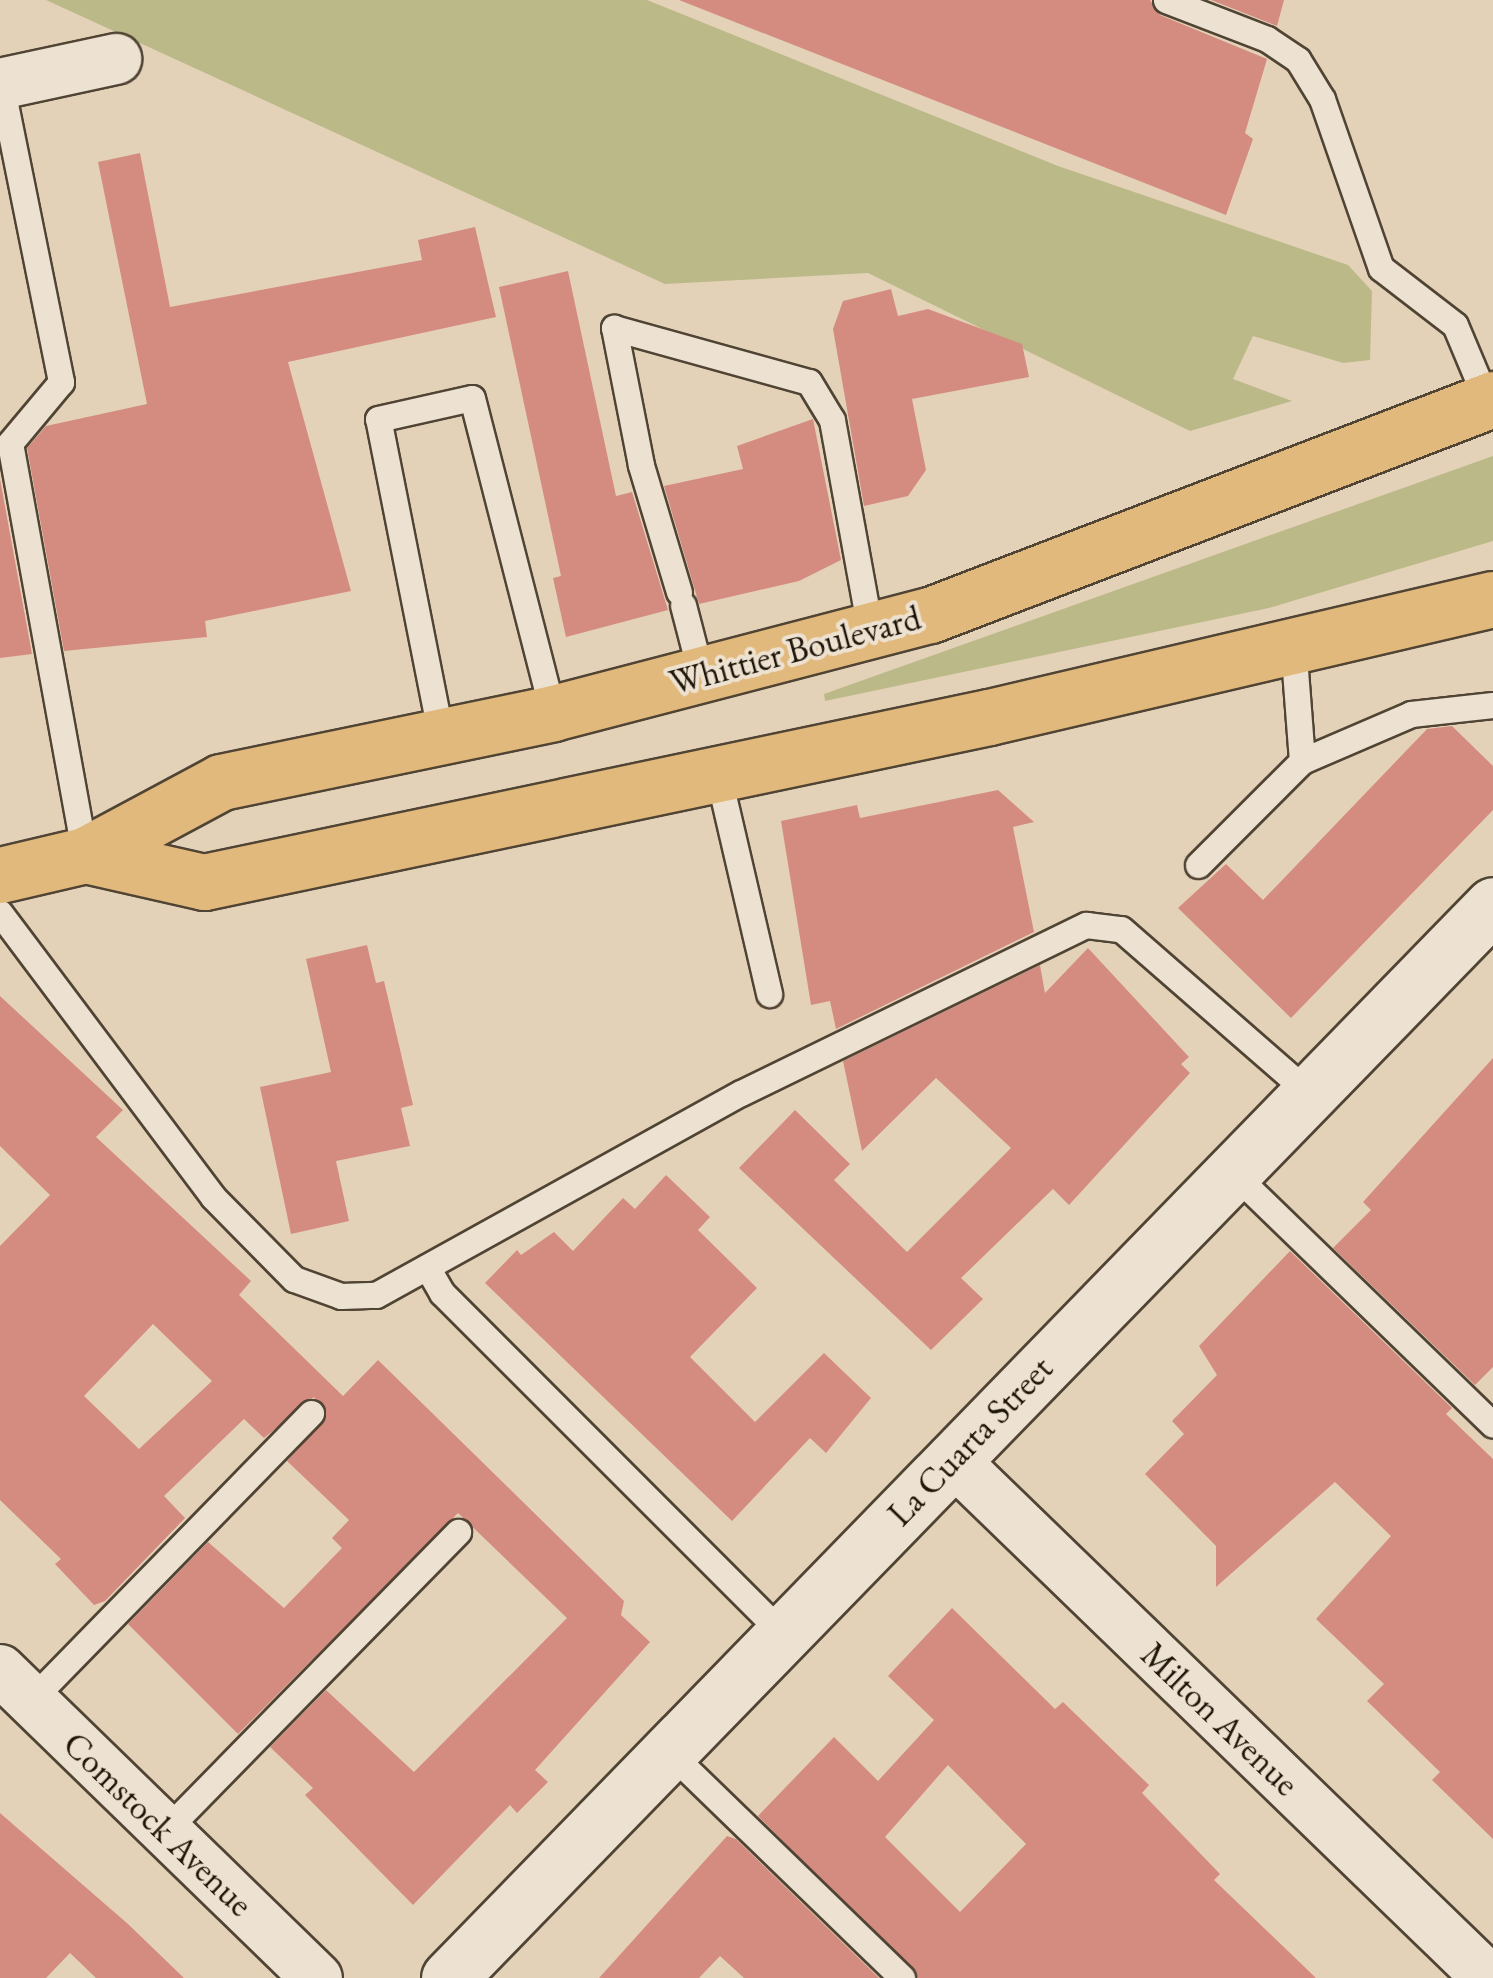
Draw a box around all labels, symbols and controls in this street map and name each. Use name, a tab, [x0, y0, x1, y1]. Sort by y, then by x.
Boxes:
street label: Whittier Boulevard	[665, 596, 925, 704]
street label: La Cuarta Street	[879, 1348, 1061, 1534]
street label: Milton Avenue	[1132, 1633, 1308, 1805]
street label: Comstock Avenue	[55, 1723, 261, 1925]

